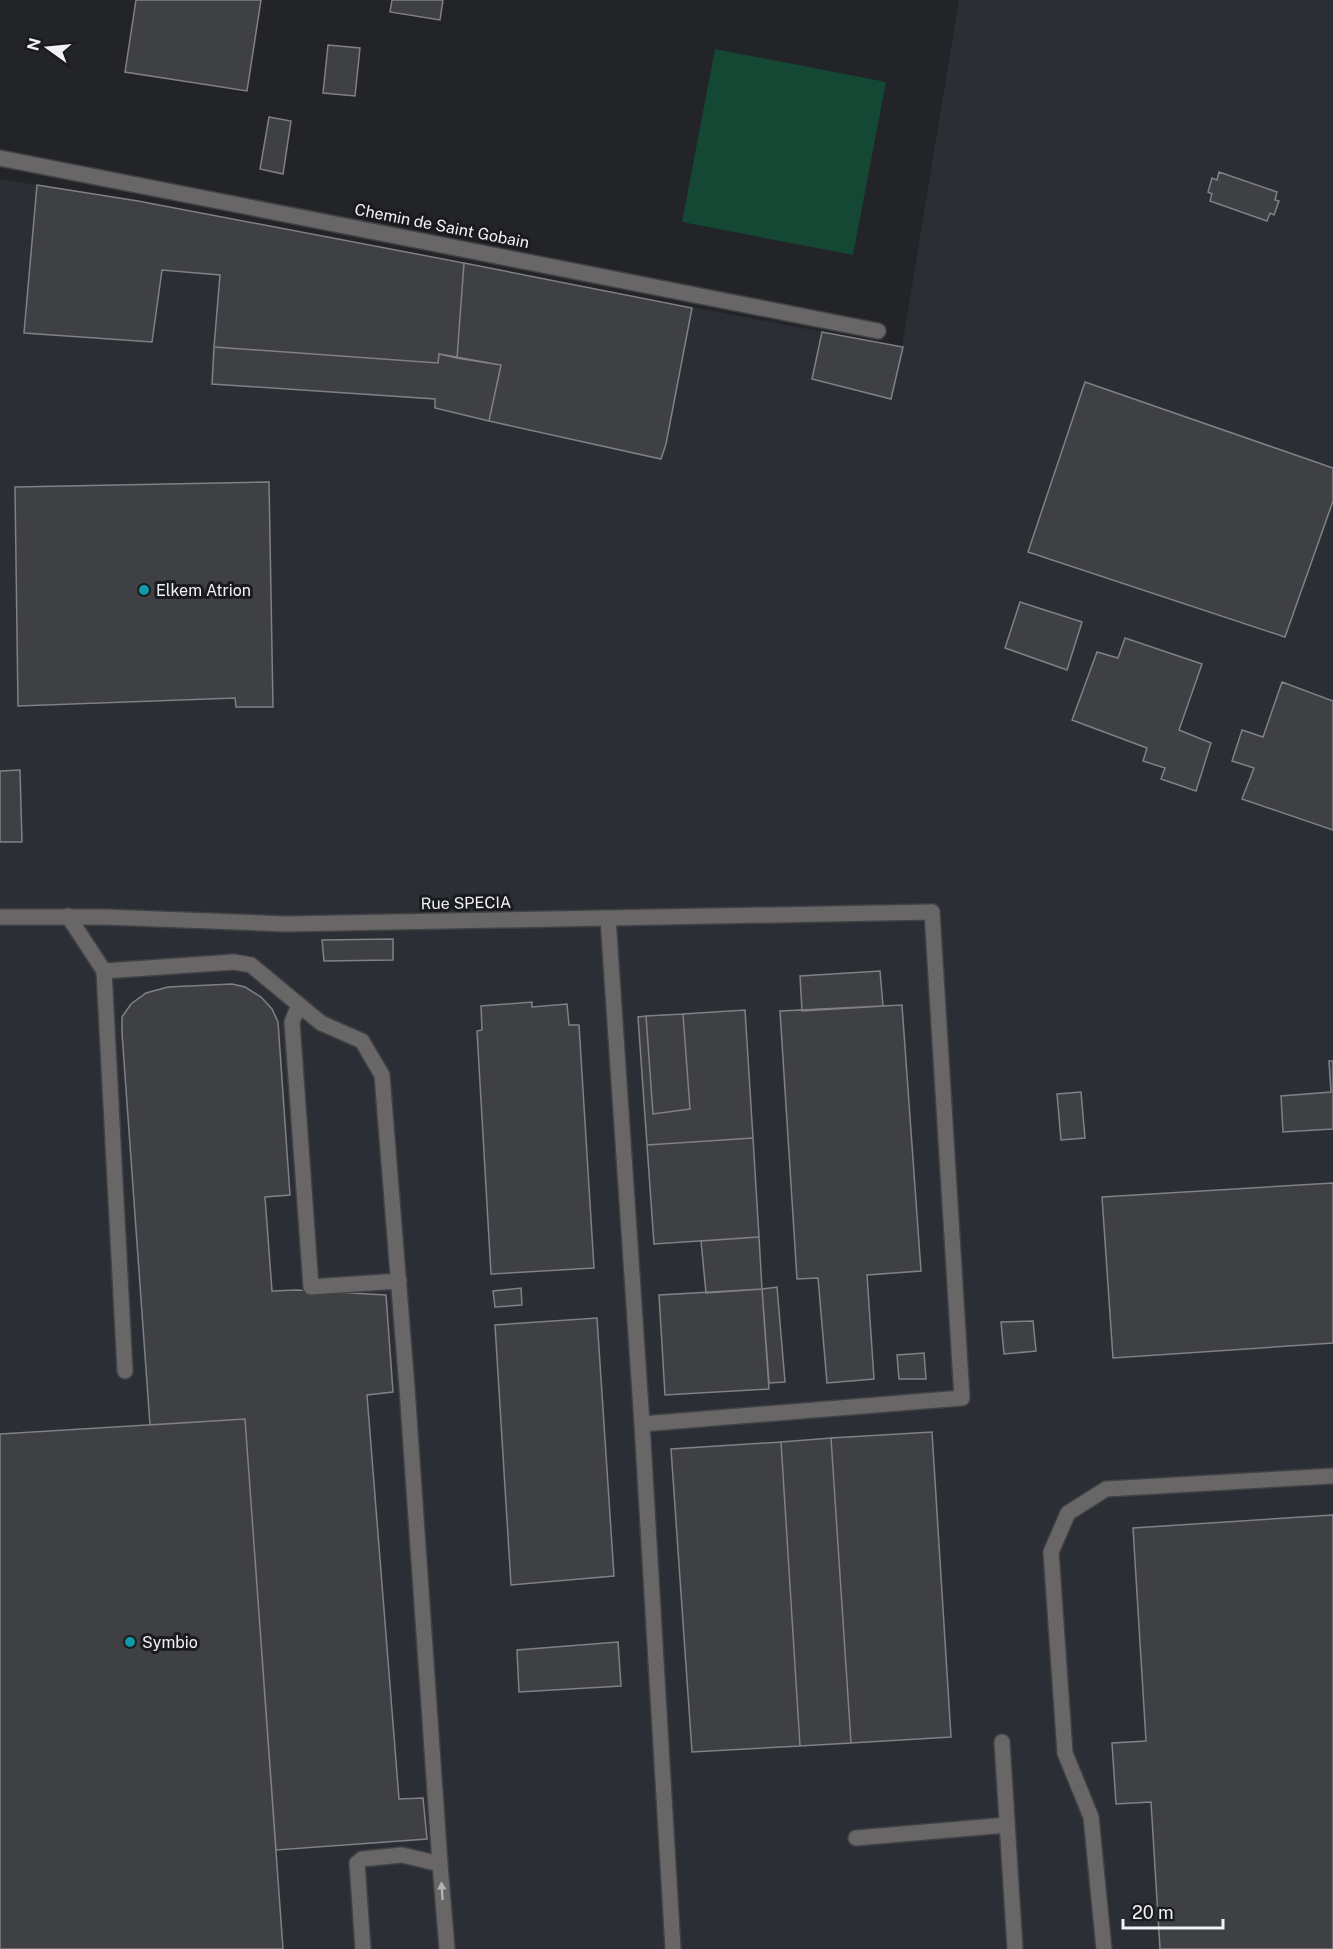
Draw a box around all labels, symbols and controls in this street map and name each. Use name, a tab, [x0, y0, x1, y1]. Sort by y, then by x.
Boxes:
north arrow	[18, 18, 78, 78]
text: N	[23, 36, 45, 53]
street label: Chemin de Saint Gobain	[353, 200, 531, 252]
place label: Elkem Atrion	[156, 581, 251, 600]
marker: Elkem Atrion	[137, 583, 151, 597]
street label: Rue SPECIA	[421, 893, 511, 913]
place label: Symbio	[142, 1633, 198, 1652]
marker: Symbio	[123, 1635, 137, 1649]
one-way arrow	[438, 1881, 447, 1900]
scale bar	[1123, 1892, 1224, 1930]
text: 20 m	[1132, 1902, 1174, 1923]

